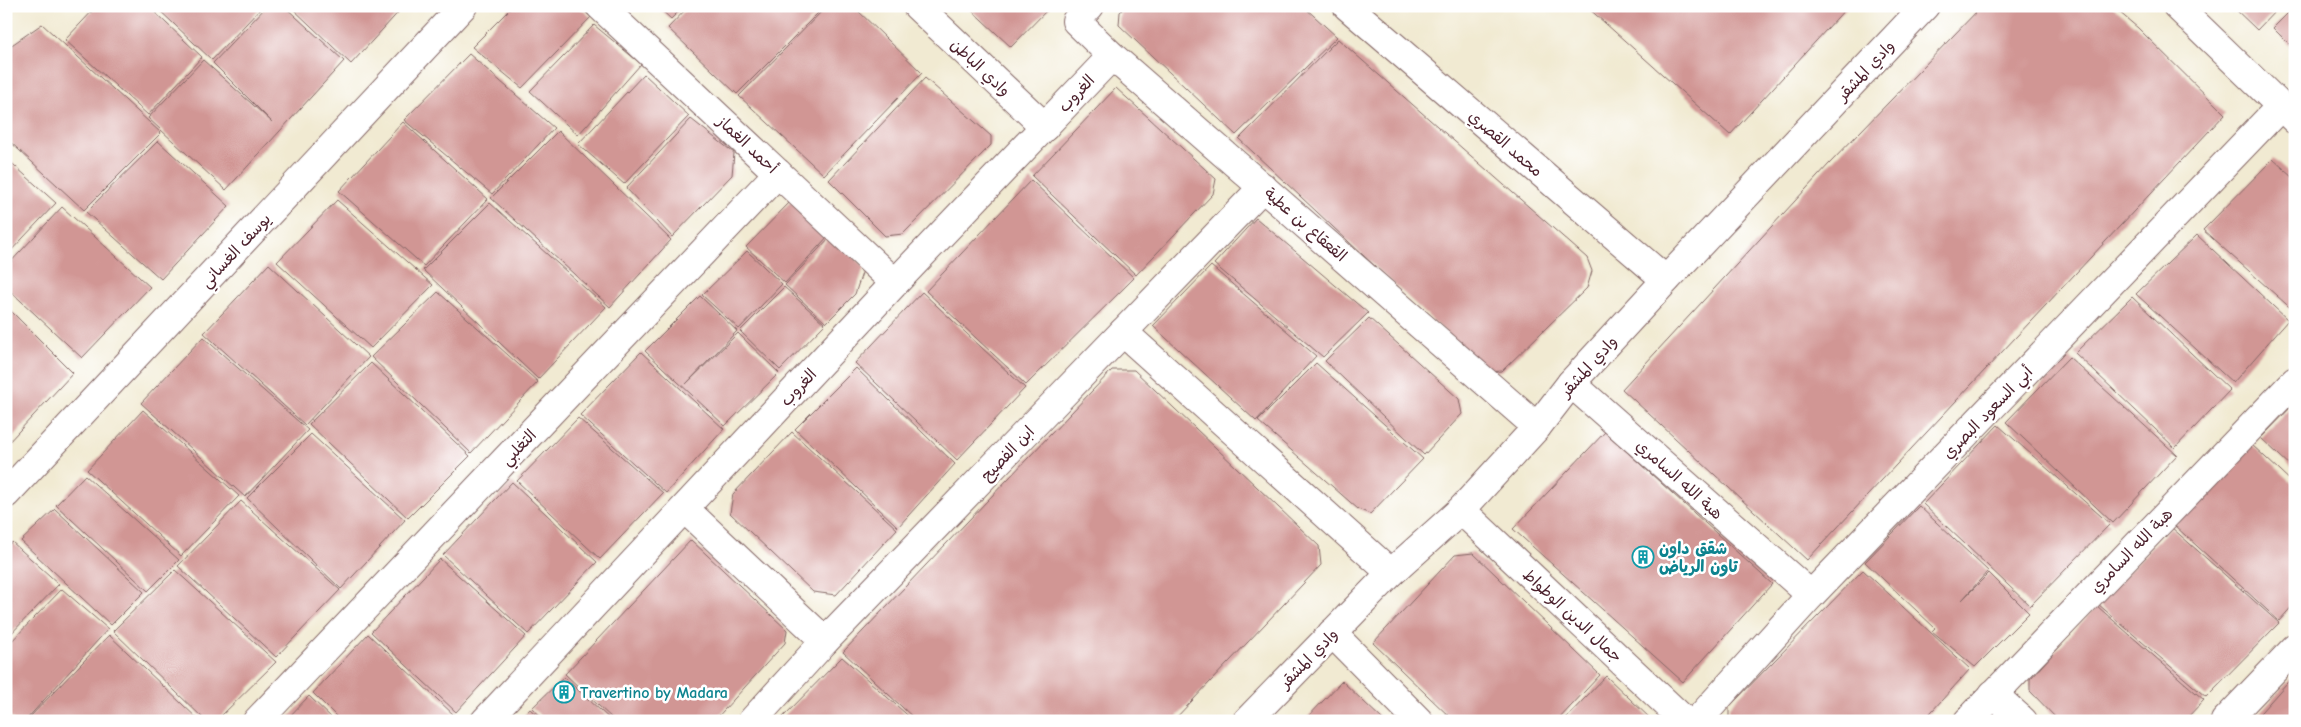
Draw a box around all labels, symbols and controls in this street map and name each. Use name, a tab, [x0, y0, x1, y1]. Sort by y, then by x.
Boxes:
street label: وادي الباطن	[945, 36, 1014, 101]
street label: وادي المشقر	[1832, 37, 1900, 107]
street label: الغروب	[1055, 71, 1098, 116]
street label: محمد القصري	[1463, 107, 1546, 182]
street label: أحمد الغماز	[712, 111, 781, 177]
street label: القعقاع بن عطية	[1259, 184, 1350, 267]
street label: يوسف الغساني	[197, 210, 278, 295]
street label: وادي المشقر	[1555, 332, 1622, 404]
street label: أبي السعود البصري	[1939, 363, 2040, 466]
street label: الغروب	[777, 365, 820, 410]
street label: ابن الفصيح	[977, 423, 1039, 485]
street label: التغلبي	[497, 426, 544, 473]
street label: هبة الله السامري	[1631, 436, 1726, 525]
street label: هبة الله السامري	[2087, 505, 2178, 598]
place label: شقق داون تاون الرياض	[1659, 540, 1739, 577]
building icon: شقق داون تاون الرياض	[1631, 545, 1655, 569]
street label: جمال الدين الوطواط	[1518, 565, 1626, 667]
street label: وادي المشقر	[1274, 625, 1343, 695]
building icon: Travertino by Madara	[552, 680, 576, 704]
place label: Travertino by Madara	[580, 684, 728, 702]

